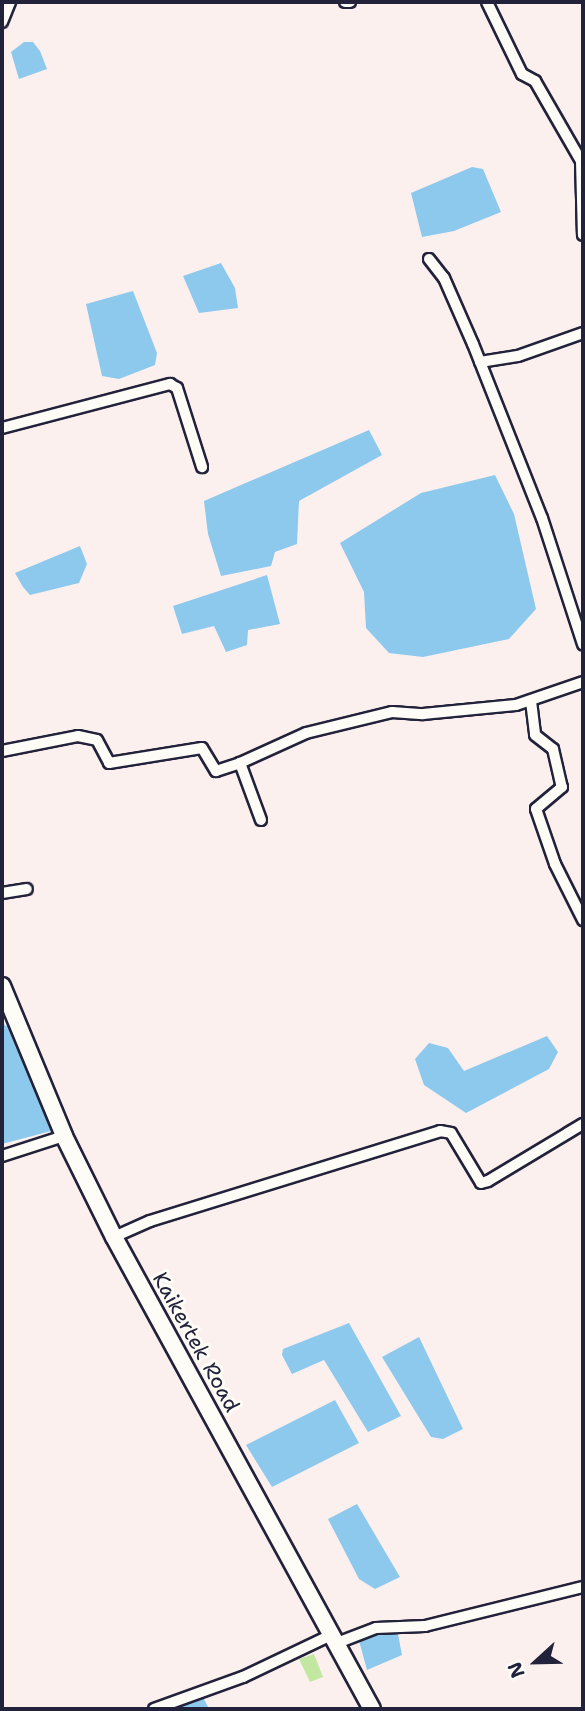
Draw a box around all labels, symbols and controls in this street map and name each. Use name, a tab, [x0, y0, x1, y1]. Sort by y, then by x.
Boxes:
street label: Kaikertek Road	[147, 1268, 245, 1416]
north arrow	[501, 1627, 571, 1697]
text: N	[502, 1658, 530, 1682]

